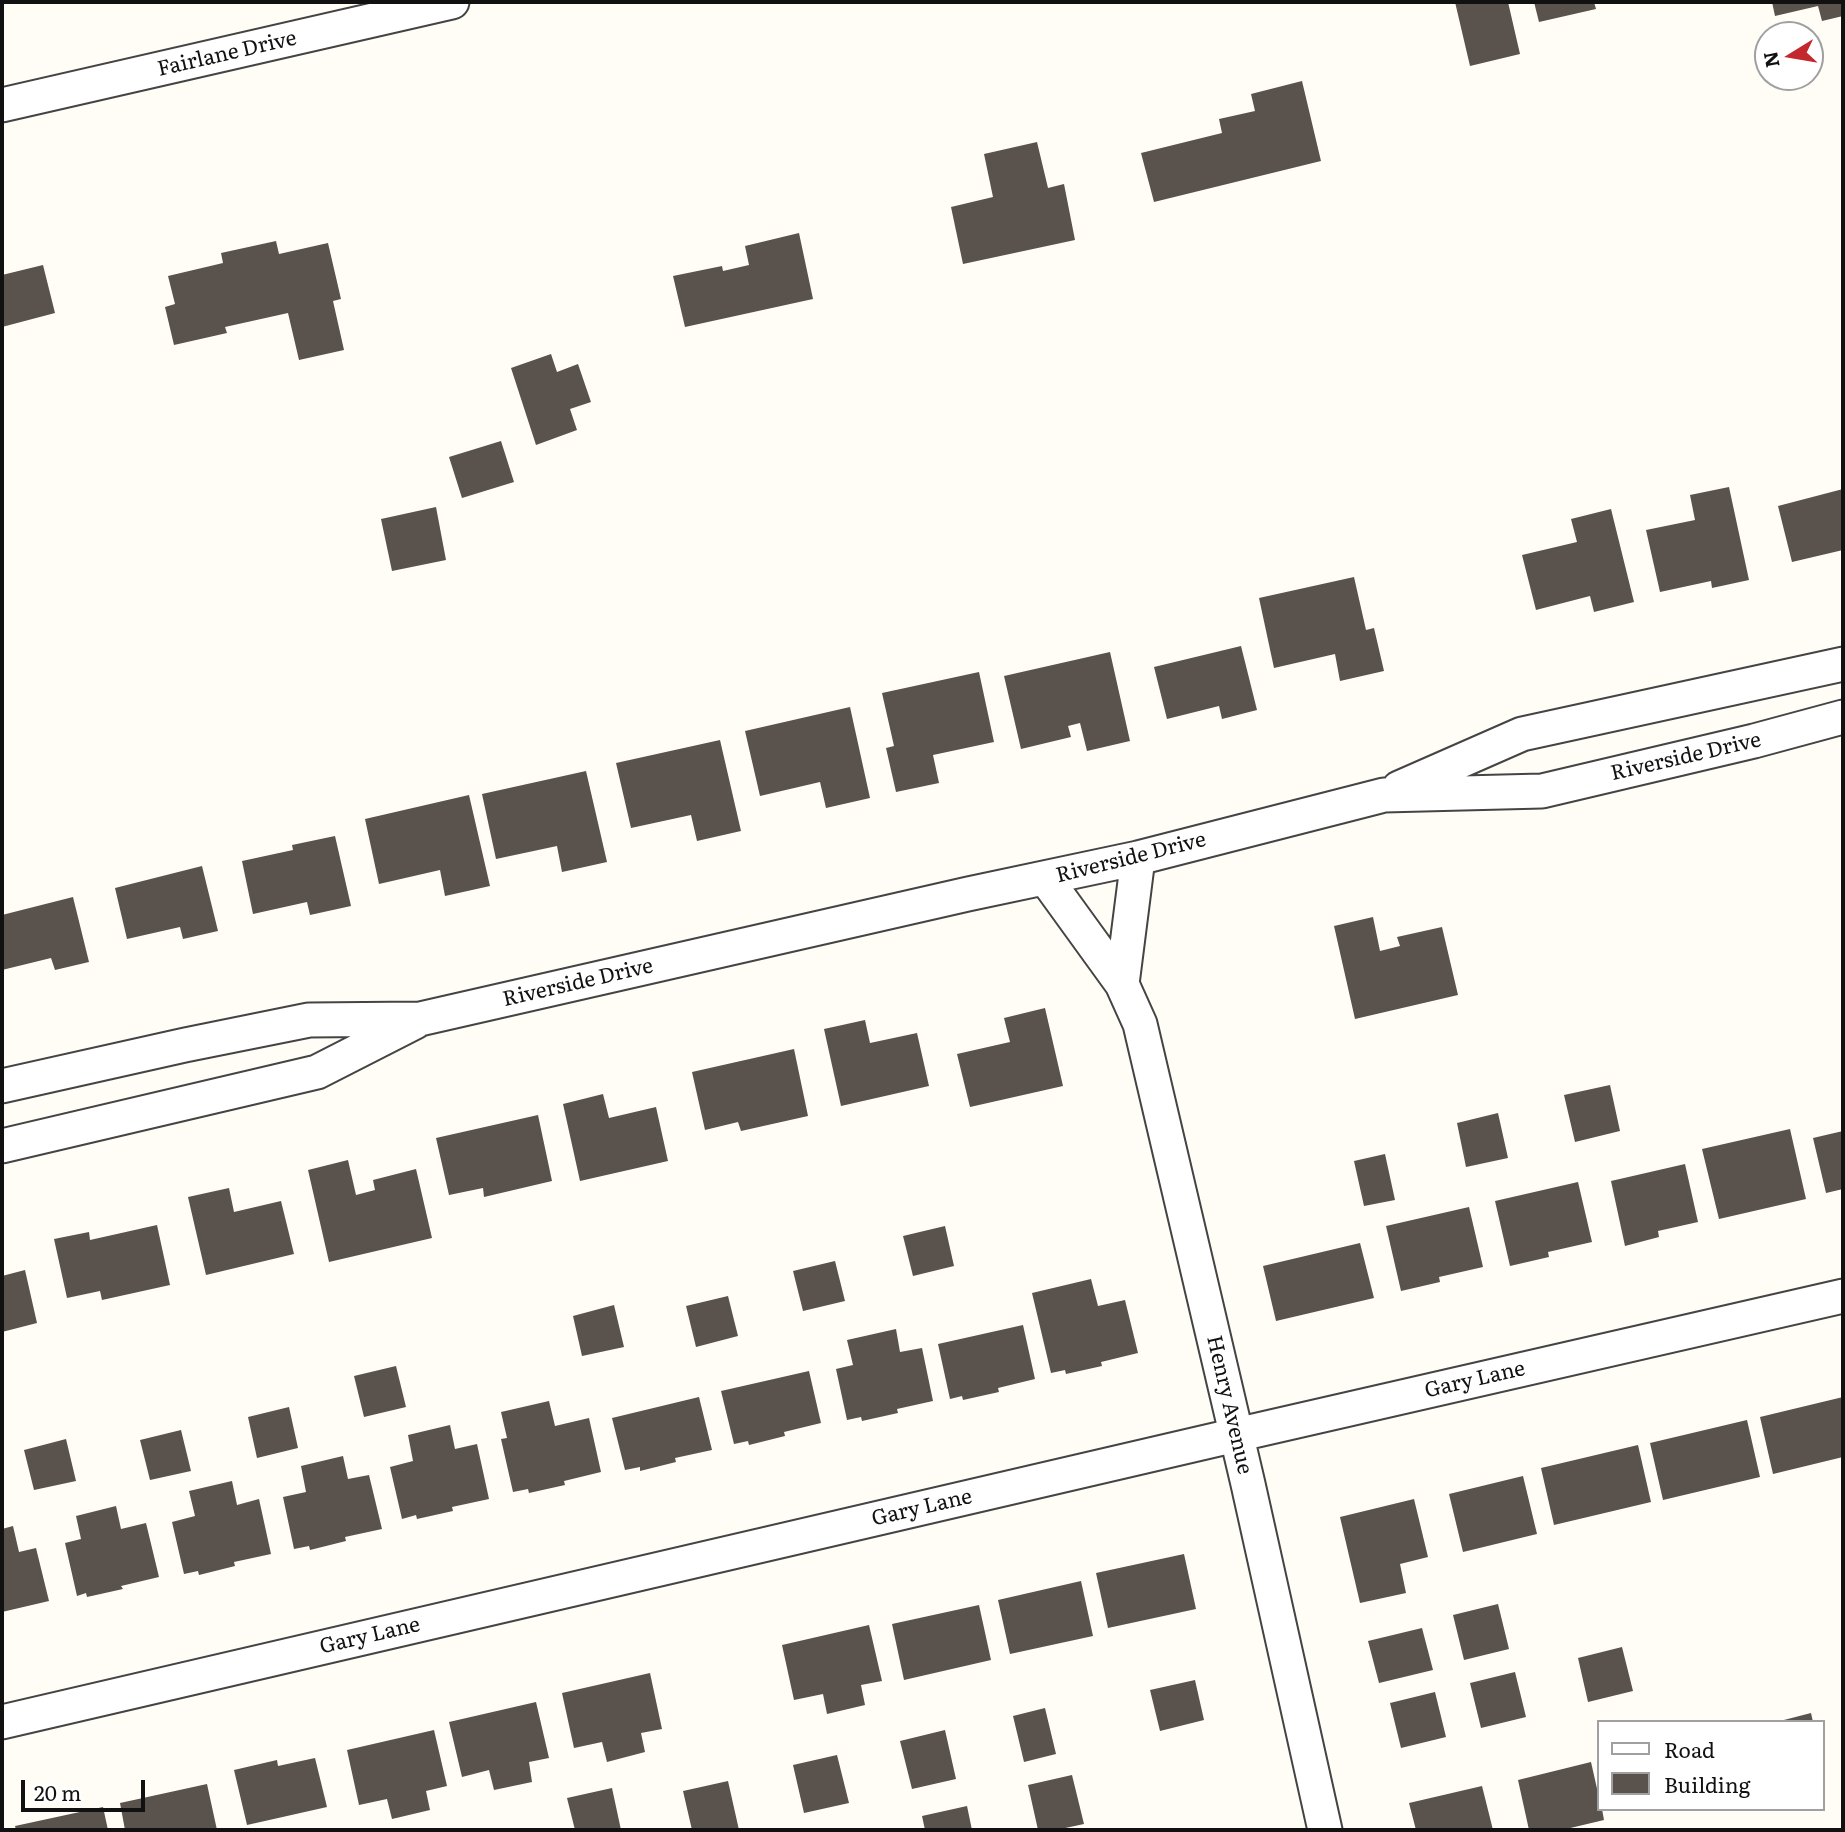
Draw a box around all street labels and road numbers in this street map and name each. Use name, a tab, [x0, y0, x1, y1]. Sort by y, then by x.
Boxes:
street label: Fairlane Drive	[155, 26, 299, 82]
street label: Riverside Drive	[1608, 727, 1764, 787]
street label: Riverside Drive	[1053, 827, 1209, 889]
street label: Riverside Drive	[500, 953, 656, 1013]
street label: Henry Avenue	[1201, 1333, 1257, 1477]
street label: Gary Lane	[1422, 1356, 1528, 1404]
street label: Gary Lane	[869, 1484, 975, 1532]
street label: Gary Lane	[317, 1612, 423, 1660]

